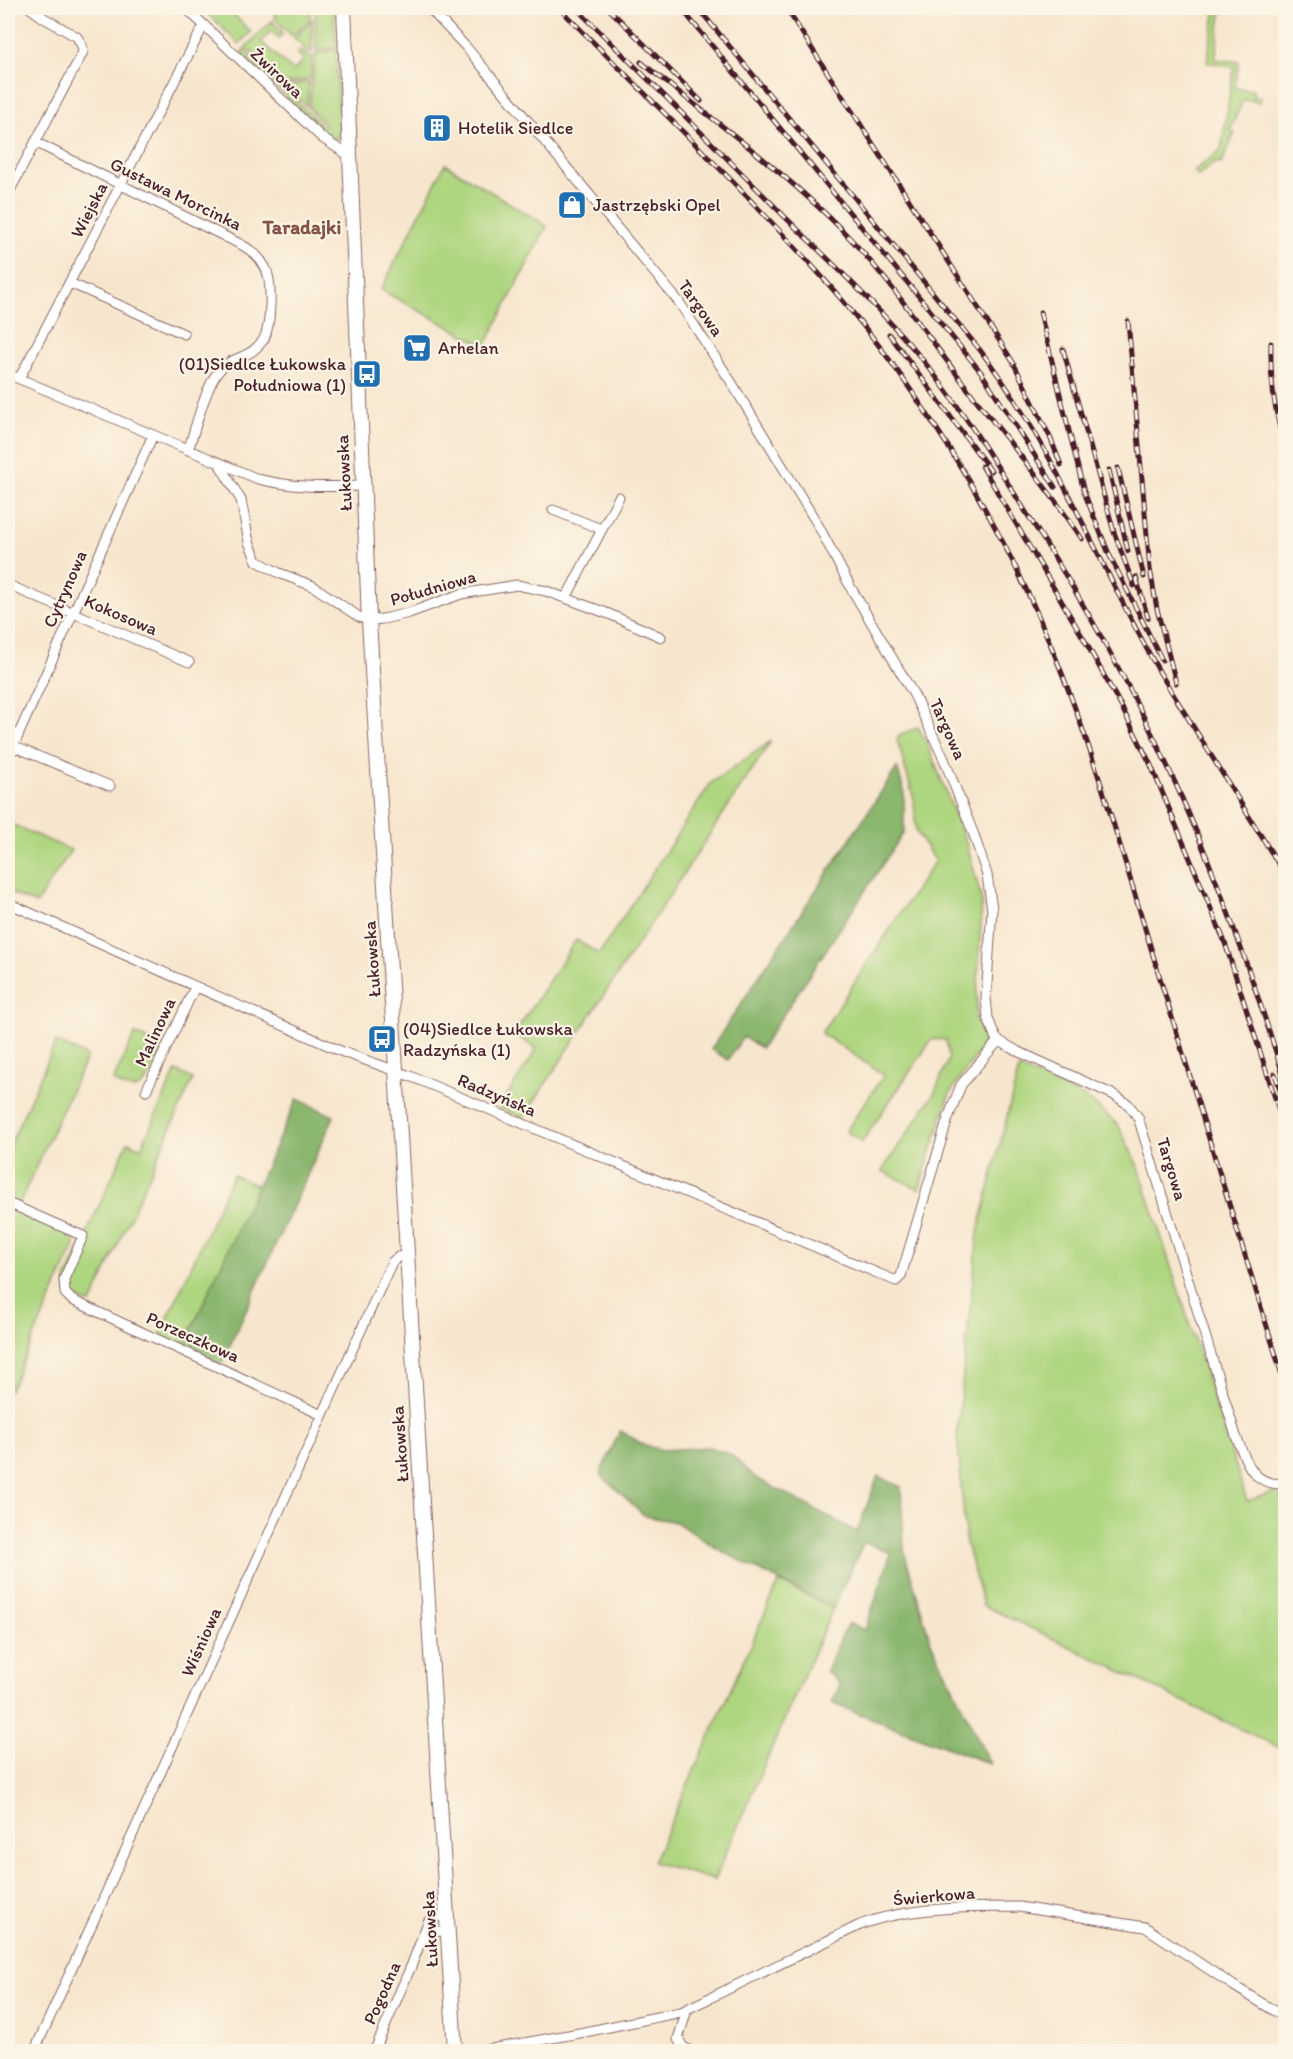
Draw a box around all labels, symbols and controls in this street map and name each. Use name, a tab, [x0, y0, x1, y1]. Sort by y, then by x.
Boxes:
street label: Żwirowa	[246, 43, 309, 104]
building icon: Hotelik Siedlce	[421, 112, 453, 144]
place label: Hotelik Siedlce	[458, 117, 573, 139]
street label: Gustawa Morcinka	[107, 153, 246, 236]
street label: Wiejska	[66, 178, 113, 242]
shop icon: Jastrzębski Opel	[556, 189, 588, 221]
place label: Jastrzębski Opel	[593, 194, 721, 216]
district label: Taradajki	[262, 215, 341, 240]
street label: Targowa	[673, 275, 729, 341]
supermarket icon: Arhelan	[401, 332, 433, 364]
place label: Arhelan	[438, 337, 499, 359]
place label: (01)Siedlce Łukowska Południowa (1)	[179, 353, 347, 396]
bus stop icon: (01)Siedlce Łukowska Południowa (1)	[351, 358, 383, 390]
street label: Łukowska	[331, 434, 357, 512]
street label: Cytrynowa	[38, 547, 92, 631]
street label: Południowa	[387, 565, 479, 611]
street label: Kokosowa	[81, 590, 162, 641]
street label: Targowa	[925, 695, 971, 764]
street label: Łukowska	[358, 919, 386, 998]
street label: Malinowa	[129, 993, 181, 1070]
place label: (04)Siedlce Łukowska Radzyńska (1)	[403, 1018, 573, 1061]
bus stop icon: (04)Siedlce Łukowska Radzyńska (1)	[366, 1023, 398, 1055]
street label: Radzyńska	[454, 1069, 540, 1122]
street label: Targowa	[1152, 1135, 1192, 1204]
street label: Porzeczkowa	[143, 1307, 244, 1368]
street label: Łukowska	[386, 1404, 414, 1483]
street label: Wiśniowa	[176, 1603, 226, 1680]
street label: Świerkowa	[892, 1881, 977, 1911]
street label: Łukowska	[417, 1890, 443, 1968]
street label: Pogodna	[358, 1958, 406, 2028]

